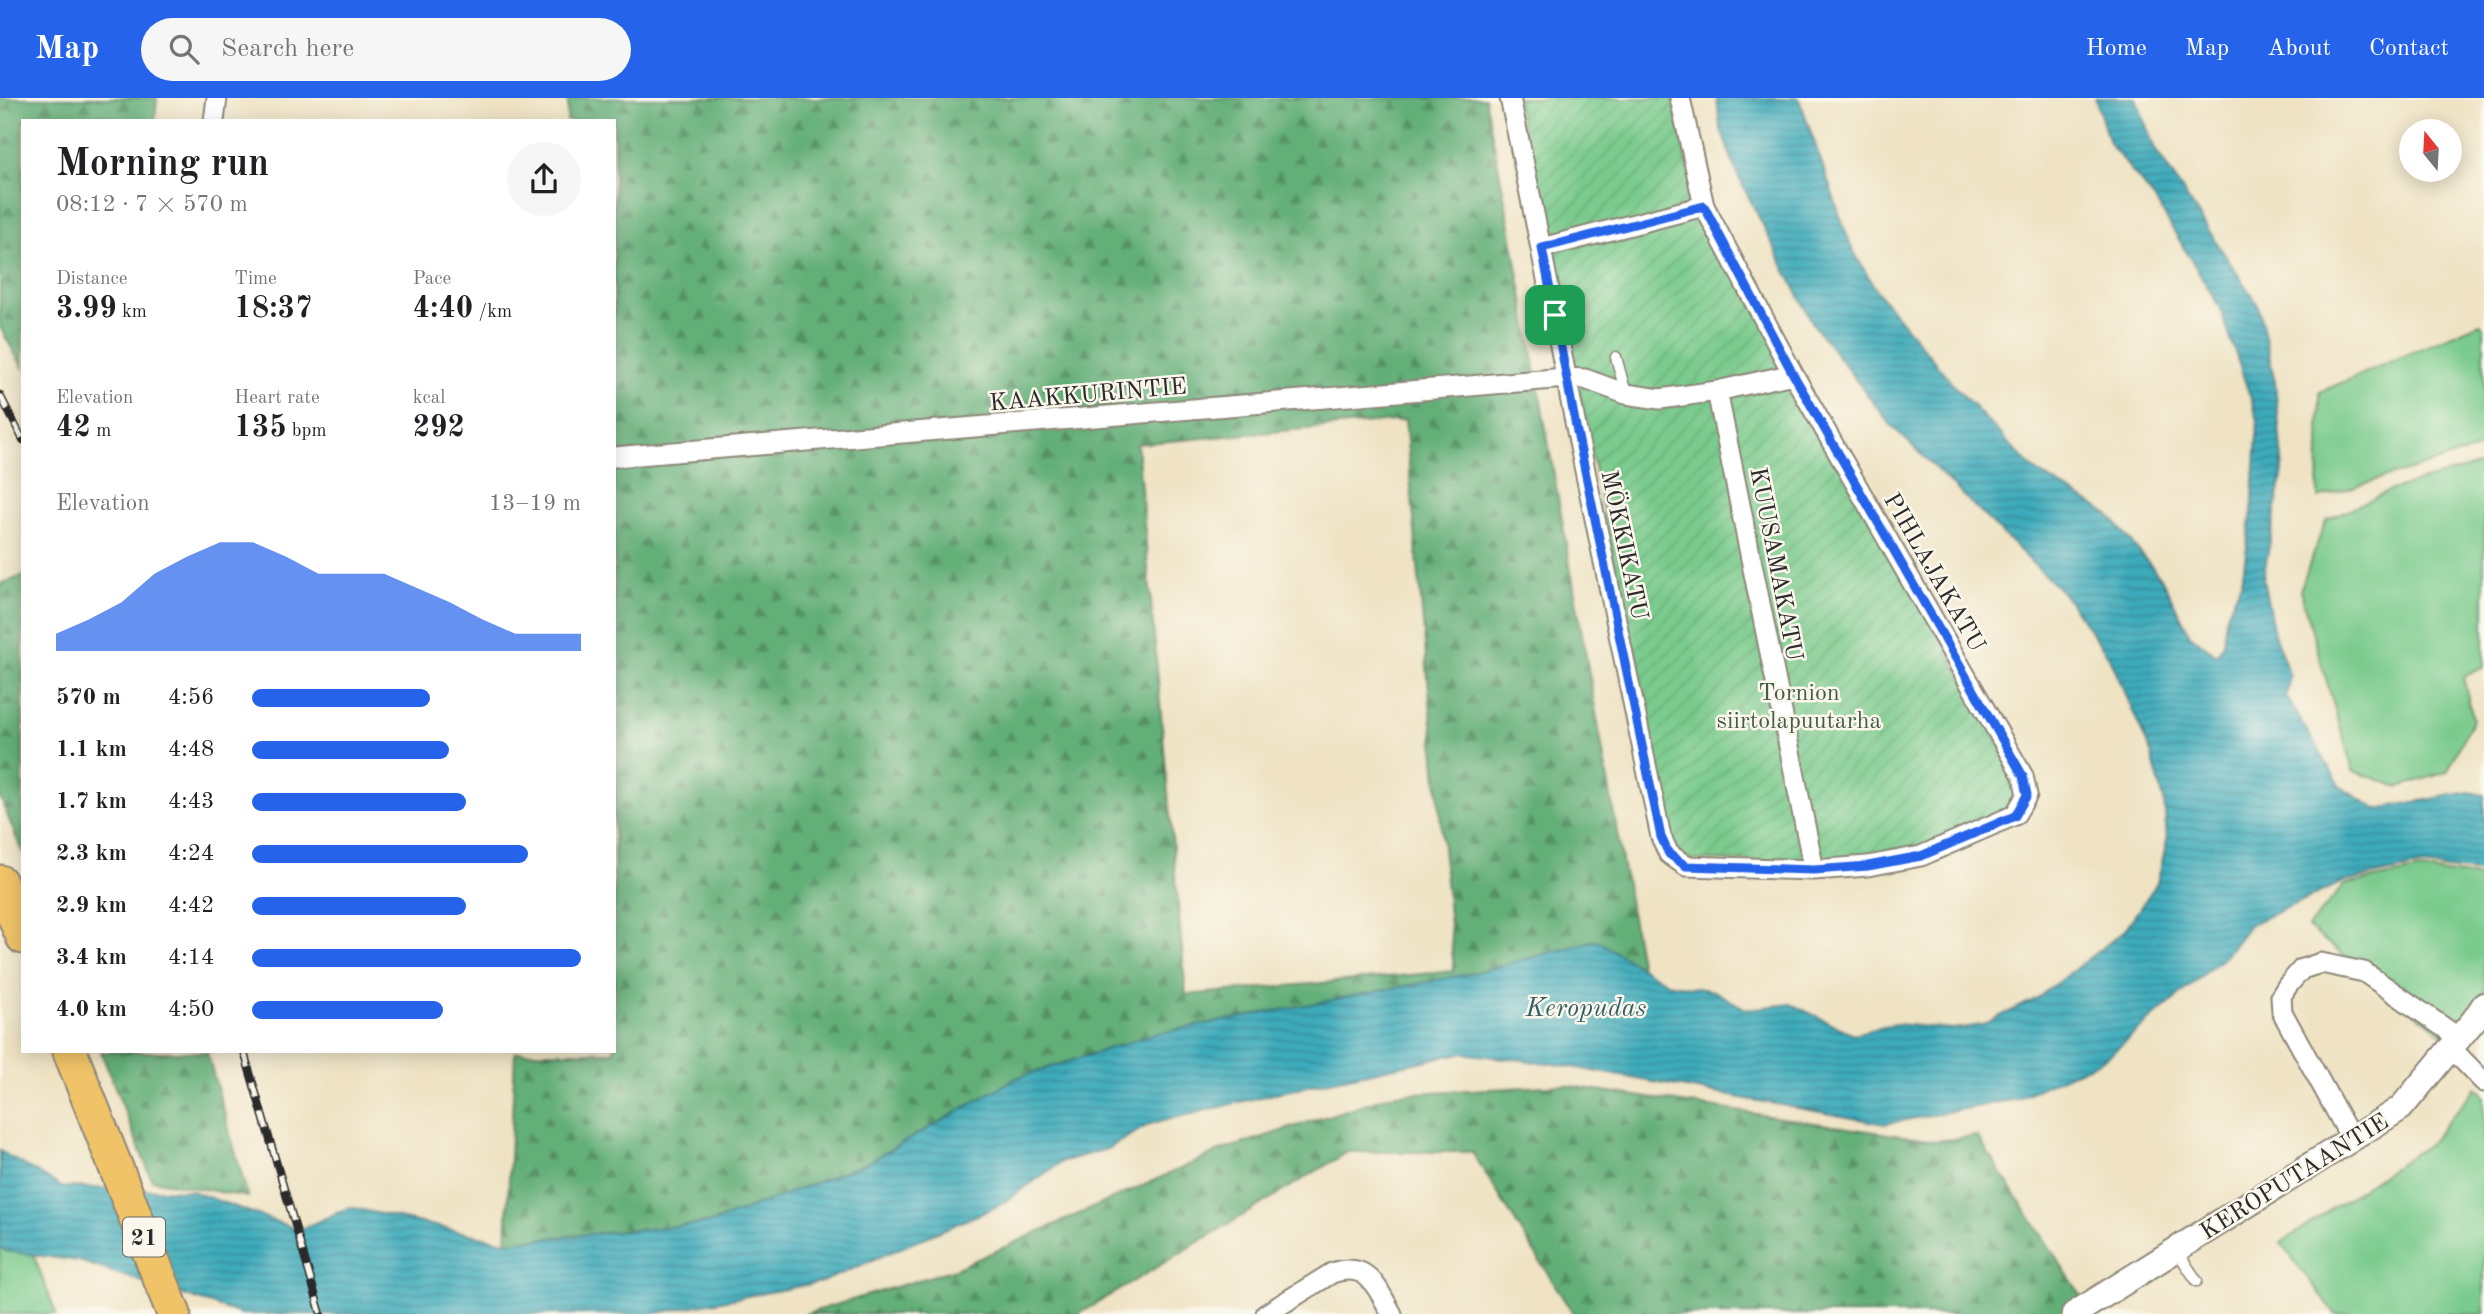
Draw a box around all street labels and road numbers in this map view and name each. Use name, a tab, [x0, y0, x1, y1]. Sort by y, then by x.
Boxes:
street label: KAAKKURINTIE	[988, 375, 1188, 417]
street label: KUUSAMAKATU	[1744, 465, 1806, 664]
street label: MÖKKIKATU	[1595, 467, 1655, 623]
street label: PIHLAJAKATU	[1878, 489, 1989, 657]
street label: KEROPUTAANTIE	[2197, 1110, 2393, 1245]
road number: 21	[123, 1218, 165, 1256]

